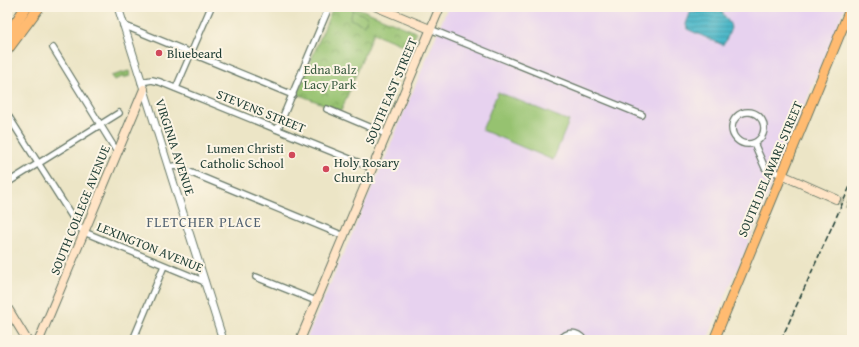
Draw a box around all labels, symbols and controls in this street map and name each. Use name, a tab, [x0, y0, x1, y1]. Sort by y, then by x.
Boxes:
street label: SOUTH EAST STREET	[360, 34, 422, 147]
place label: Bluebeard	[167, 44, 222, 63]
marker: Bluebeard	[154, 48, 164, 58]
park label: Edna Balz Lacy Park	[304, 60, 357, 94]
street label: STEVENS STREET	[214, 84, 309, 138]
street label: VIRGINIA AVENUE	[150, 96, 200, 198]
street label: SOUTH DELAWARE STREET	[733, 97, 808, 240]
place label: Lumen Christi Catholic School	[200, 139, 284, 173]
street label: SOUTH COLLEGE AVENUE	[45, 142, 115, 278]
marker: Lumen Christi Catholic School	[287, 150, 297, 160]
place label: Holy Rosary Church	[334, 153, 400, 187]
marker: Holy Rosary Church	[321, 164, 331, 174]
district label: FLETCHER PLACE	[146, 212, 262, 232]
street label: LEXINGTON AVENUE	[94, 217, 206, 277]

